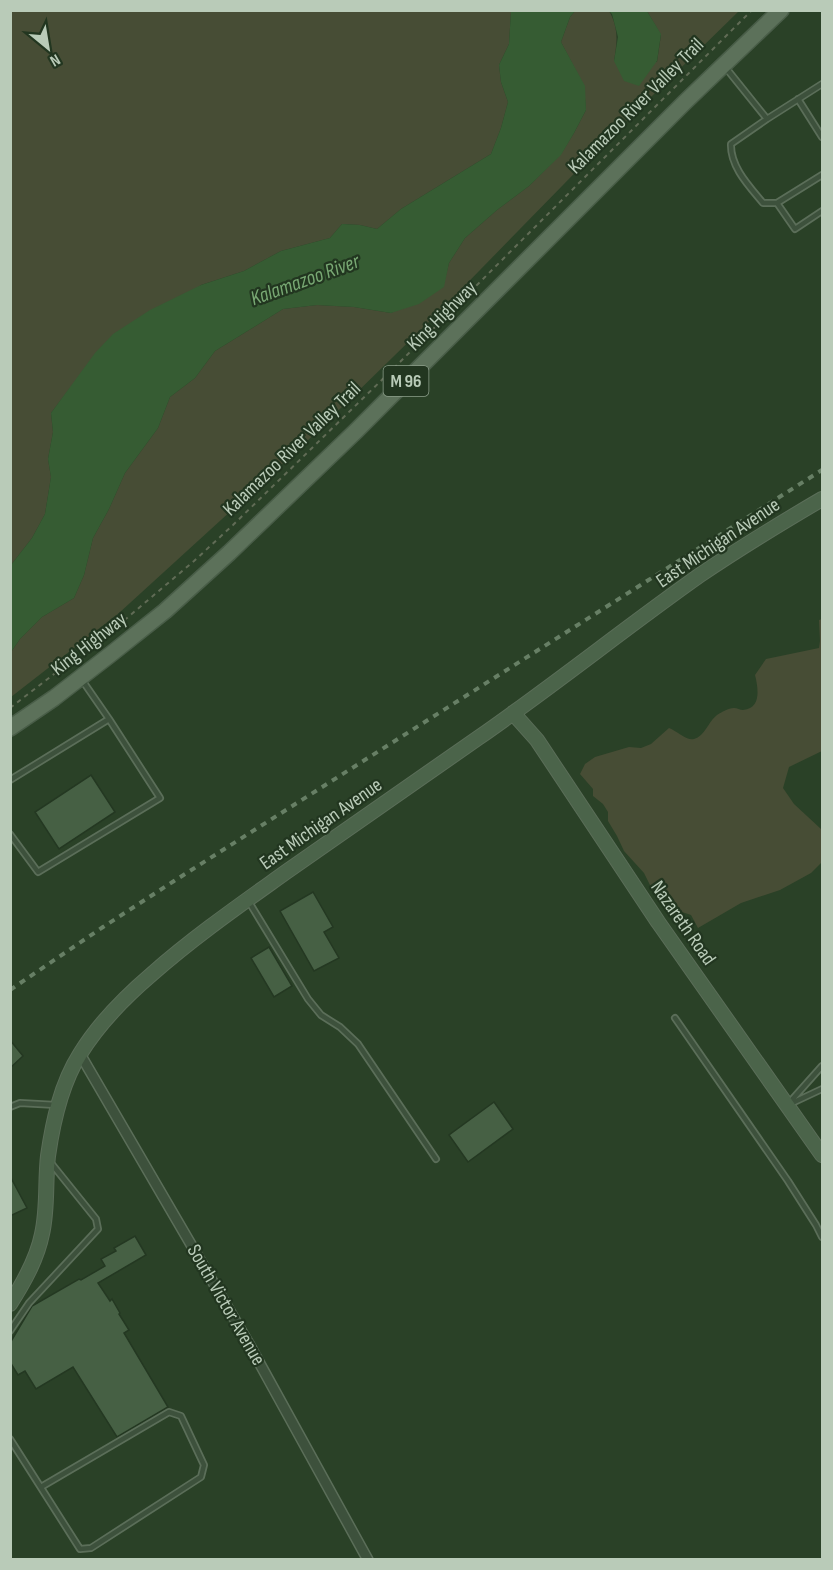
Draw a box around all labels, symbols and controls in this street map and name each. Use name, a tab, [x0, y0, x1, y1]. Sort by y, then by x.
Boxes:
north arrow	[18, 18, 78, 78]
street label: Kalamazoo River Valley Trail	[563, 33, 709, 179]
text: N	[46, 49, 63, 70]
water label: Kalamazoo River	[247, 248, 364, 311]
street label: King Highway	[402, 276, 482, 356]
road number: M 96	[384, 366, 428, 396]
street label: Kalamazoo River Valley Trail	[218, 377, 366, 521]
street label: East Michigan Avenue	[652, 493, 784, 593]
street label: King Highway	[46, 607, 132, 681]
street label: East Michigan Avenue	[255, 773, 387, 875]
street label: Nazareth Road	[645, 876, 721, 970]
street label: South Victor Avenue	[182, 1240, 270, 1370]

